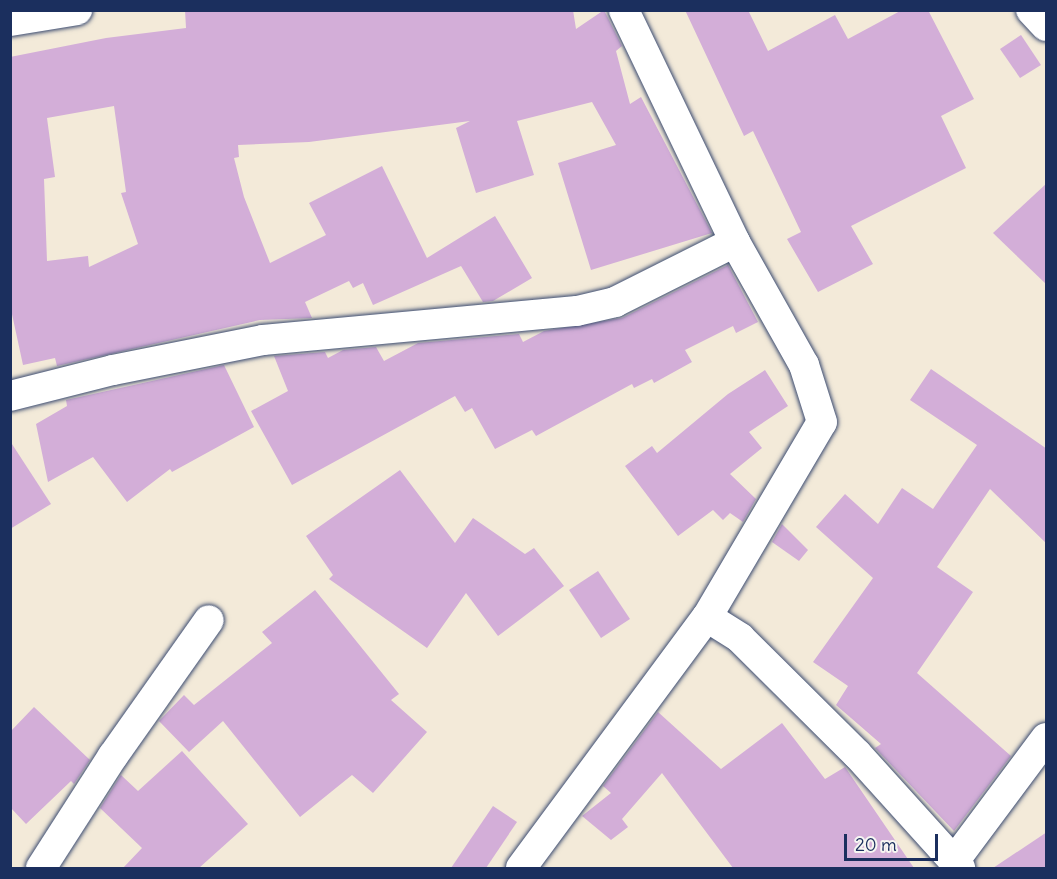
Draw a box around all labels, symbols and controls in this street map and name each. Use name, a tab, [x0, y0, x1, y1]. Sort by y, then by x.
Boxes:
scale bar	[847, 822, 942, 860]
text: 20 m	[855, 833, 897, 856]

